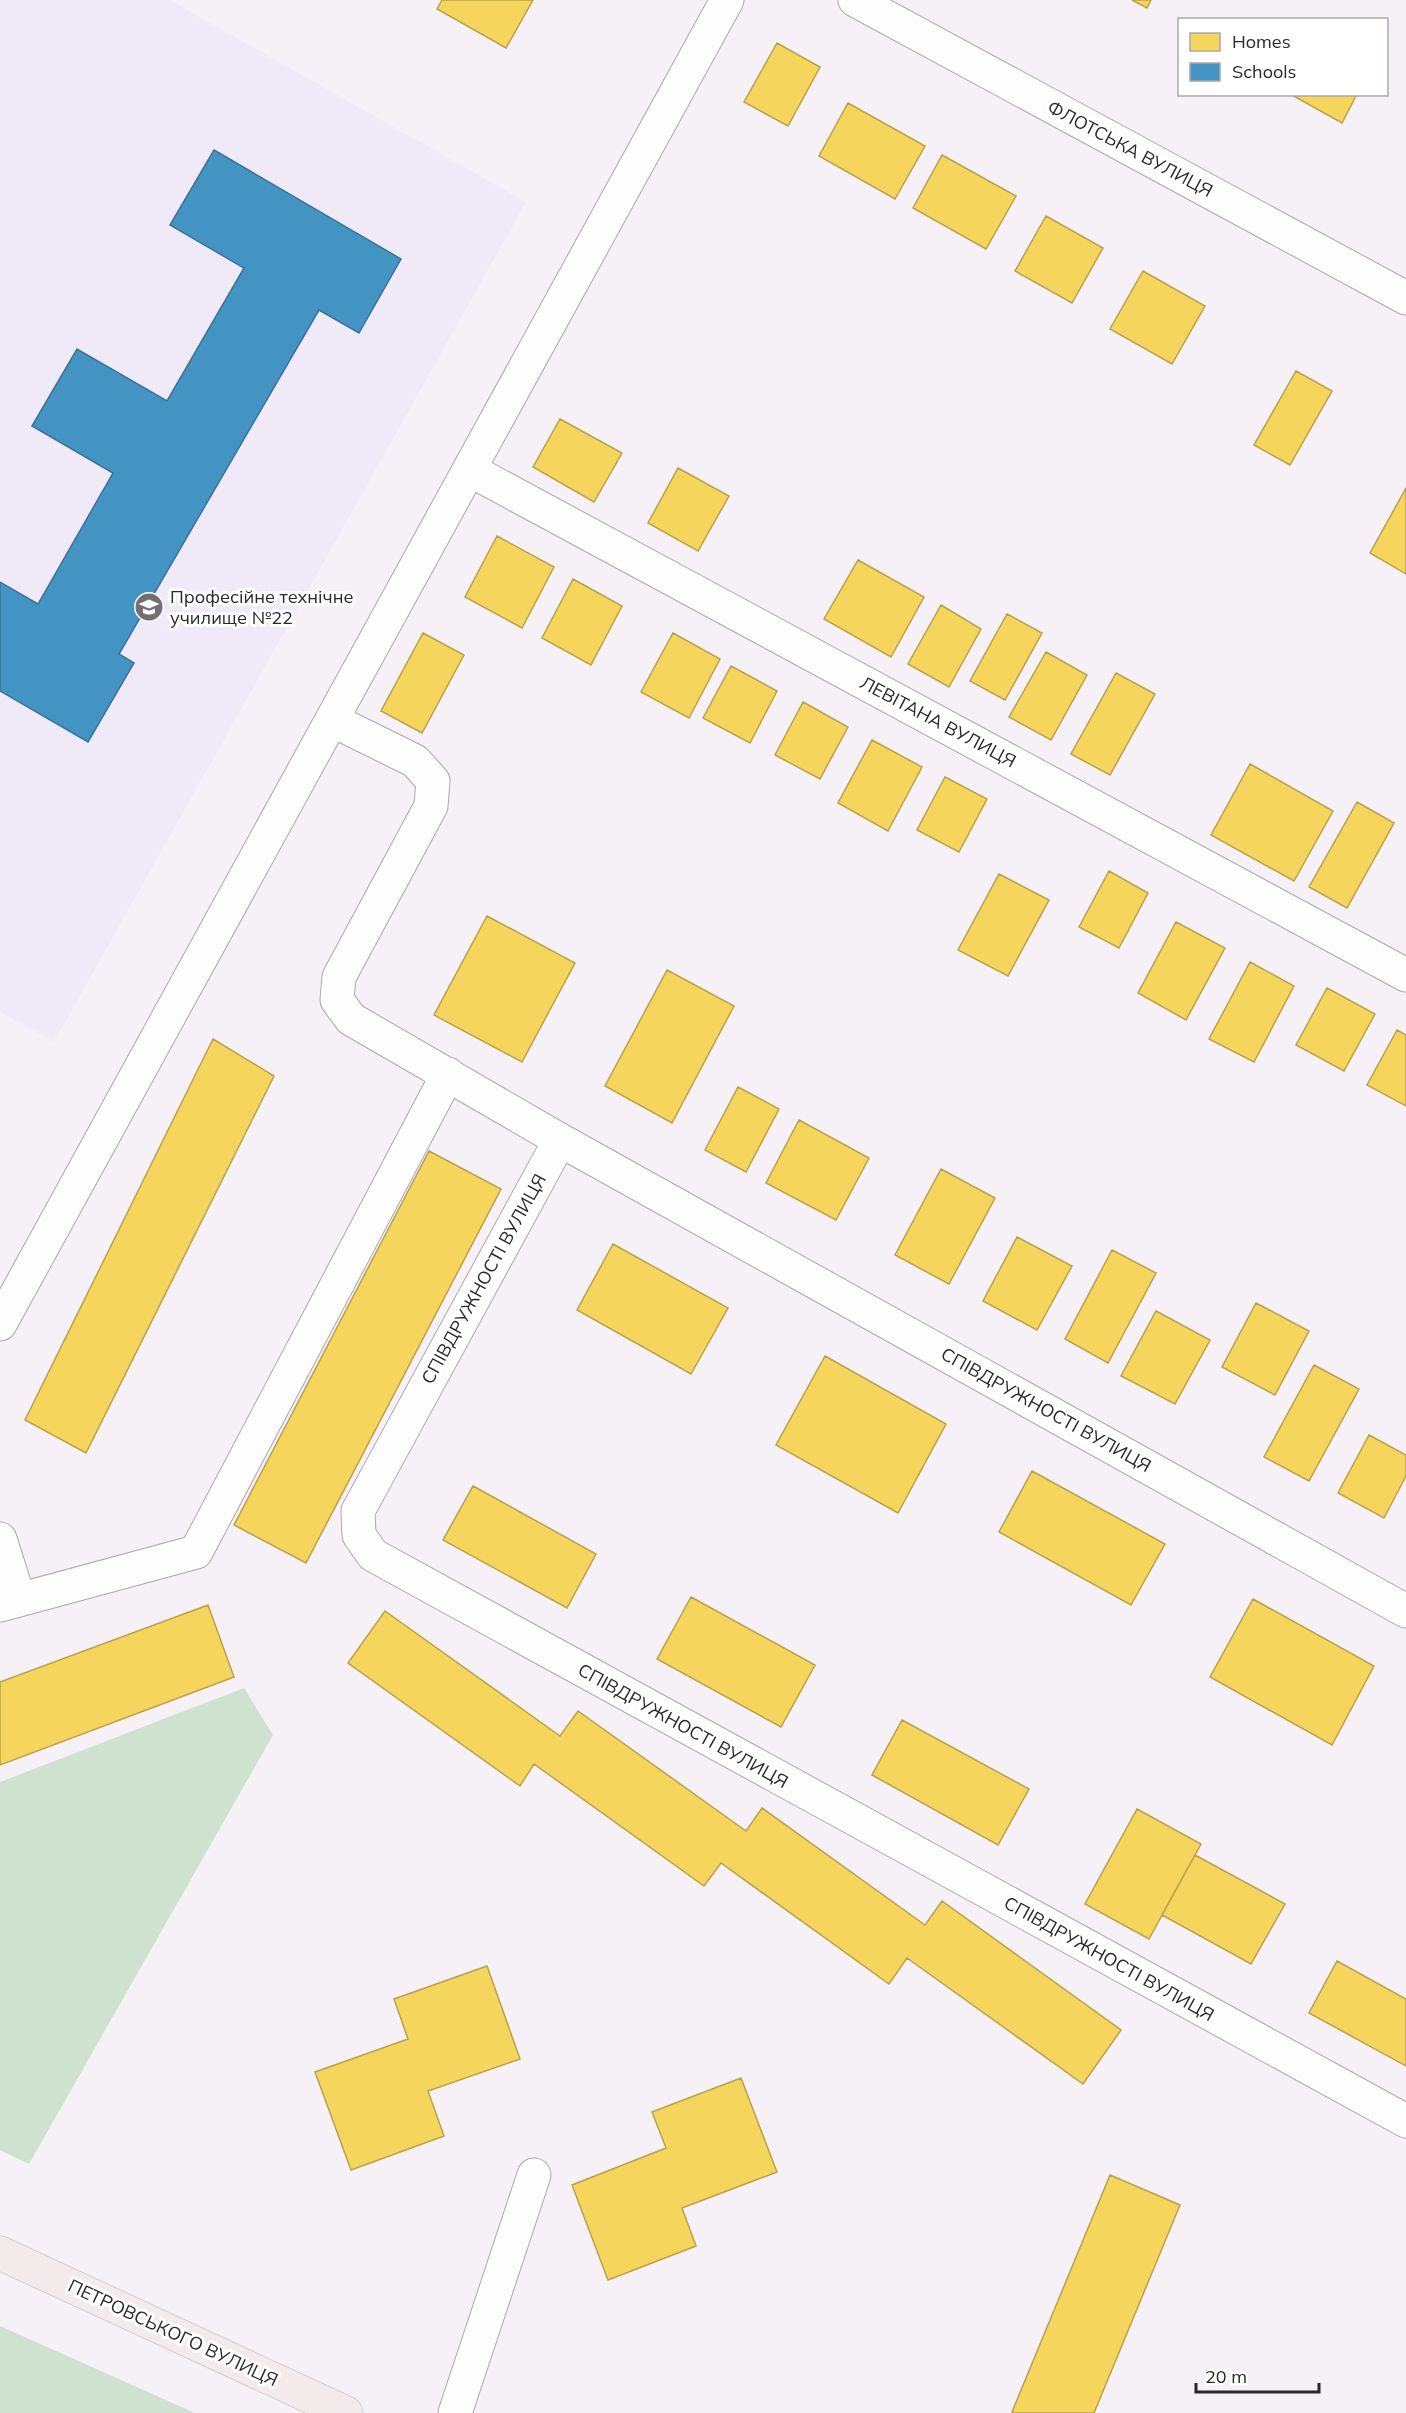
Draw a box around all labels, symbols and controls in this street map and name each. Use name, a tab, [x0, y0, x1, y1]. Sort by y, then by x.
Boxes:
legend	[1178, 18, 1388, 96]
text: Homes	[1232, 30, 1291, 53]
text: Schools	[1232, 60, 1297, 83]
street label: ФЛОТСЬКА ВУЛИЦЯ	[1044, 95, 1217, 202]
place label: Професійне технічне училище №22	[170, 585, 353, 629]
school or university icon: Професійне технічне училище №22	[133, 591, 165, 623]
street label: ЛЕВІТАНА ВУЛИЦЯ	[856, 671, 1020, 772]
street label: СПІВДРУЖНОСТІ ВУЛИЦЯ	[416, 1170, 551, 1388]
street label: СПІВДРУЖНОСТІ ВУЛИЦЯ	[937, 1342, 1155, 1477]
street label: СПІВДРУЖНОСТІ ВУЛИЦЯ	[574, 1658, 792, 1793]
street label: СПІВДРУЖНОСТІ ВУЛИЦЯ	[1000, 1891, 1218, 2026]
street label: ПЕТРОВСЬКОГО ВУЛИЦЯ	[65, 2274, 282, 2391]
scale bar	[1196, 2356, 1319, 2394]
text: 20 m	[1205, 2365, 1247, 2388]

